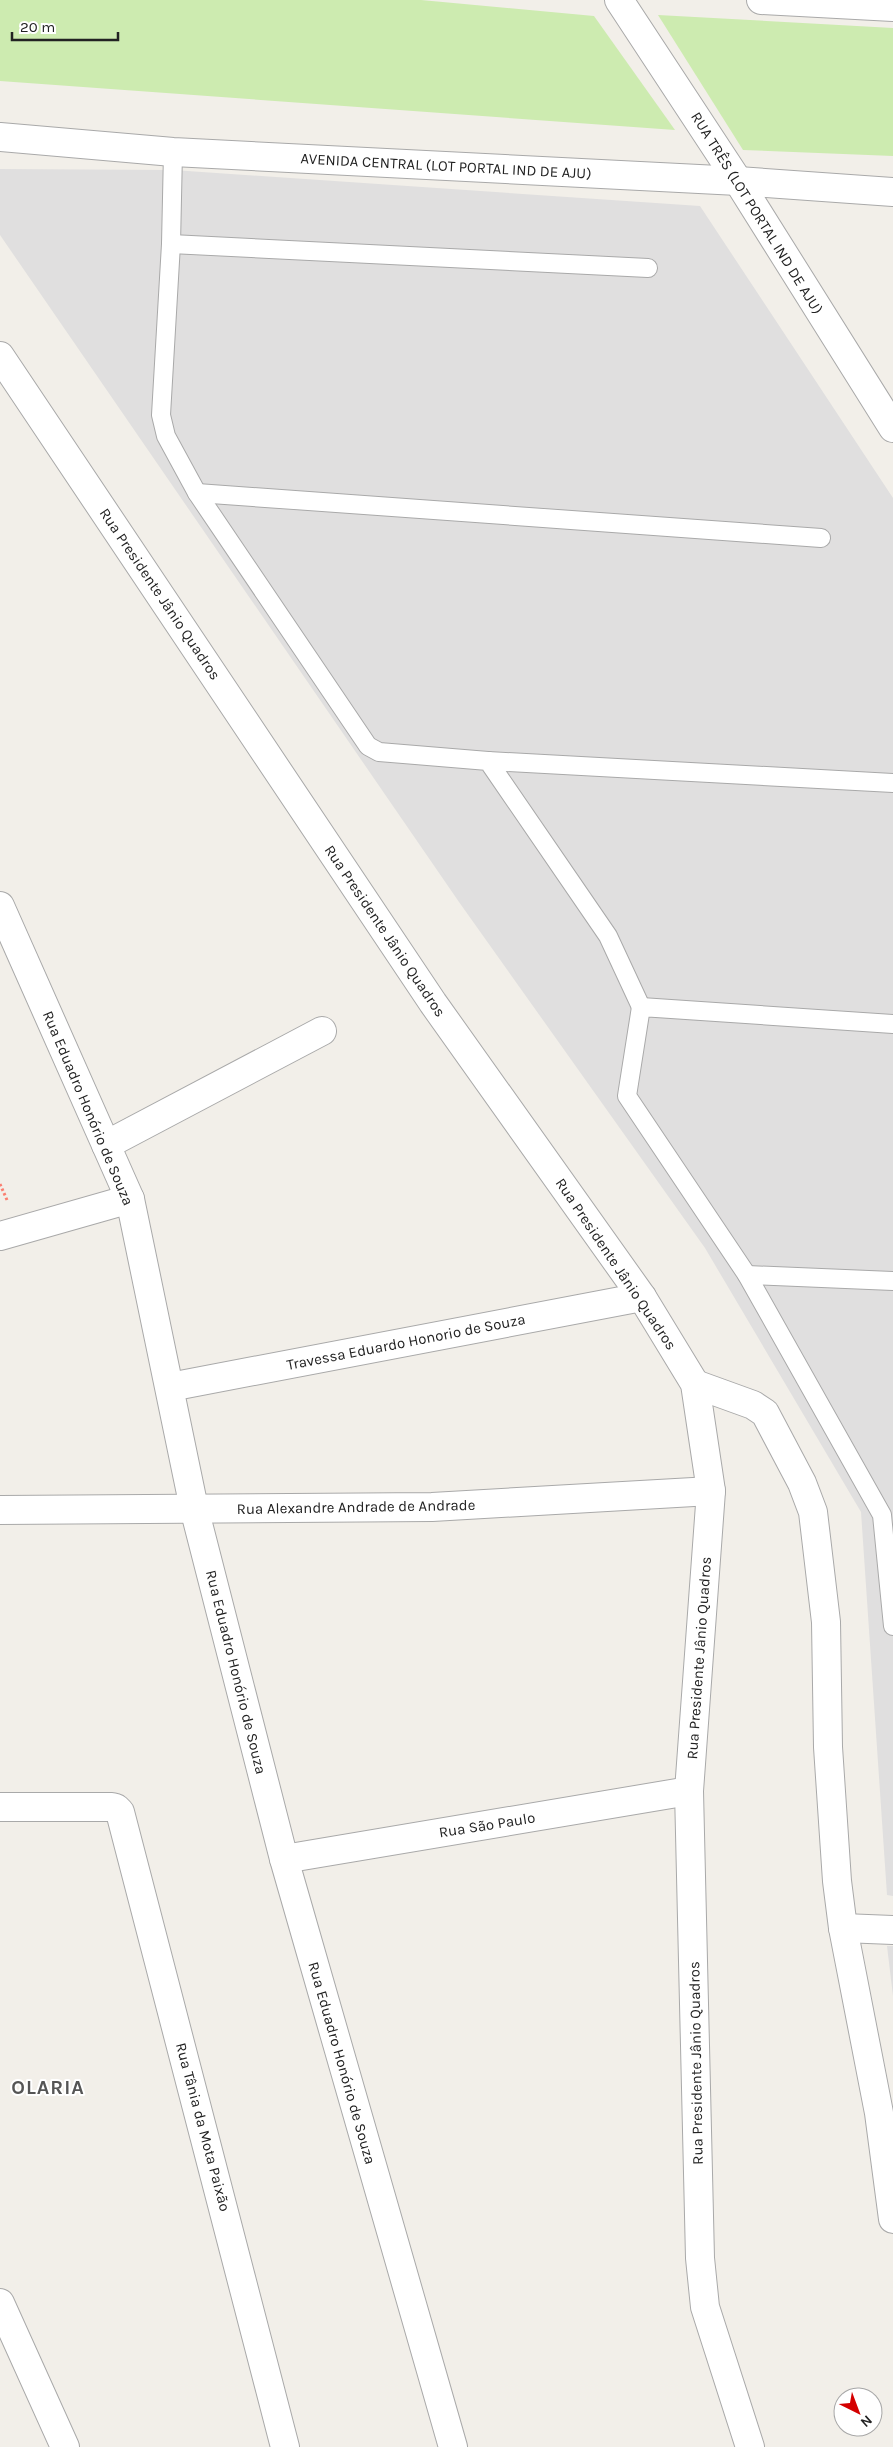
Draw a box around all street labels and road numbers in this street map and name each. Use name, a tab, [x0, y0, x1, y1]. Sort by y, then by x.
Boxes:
street label: RUA TRÊS (LOT PORTAL IND DE AJU)	[687, 109, 827, 317]
street label: AVENIDA CENTRAL (LOT PORTAL IND DE AJU)	[300, 149, 592, 183]
street label: Rua Presidente Jânio Quadros	[96, 505, 224, 683]
street label: Rua Presidente Jânio Quadros	[321, 842, 449, 1020]
street label: Rua Eduadro Honório de Souza	[39, 1008, 137, 1208]
street label: Rua Presidente Jânio Quadros	[552, 1175, 680, 1353]
street label: Travessa Eduardo Honorio de Souza	[285, 1310, 527, 1374]
street label: Rua Alexandre Andrade de Andrade	[237, 1496, 475, 1518]
street label: Rua Presidente Jânio Quadros	[683, 1556, 715, 1760]
street label: Rua Eduadro Honório de Souza	[202, 1568, 270, 1776]
street label: Rua São Paulo	[438, 1809, 536, 1841]
street label: Rua Eduadro Honório de Souza	[304, 1960, 380, 2166]
street label: Rua Presidente Jânio Quadros	[685, 1961, 707, 2165]
street label: Rua Tânia da Mota Paixão	[172, 2041, 234, 2213]

